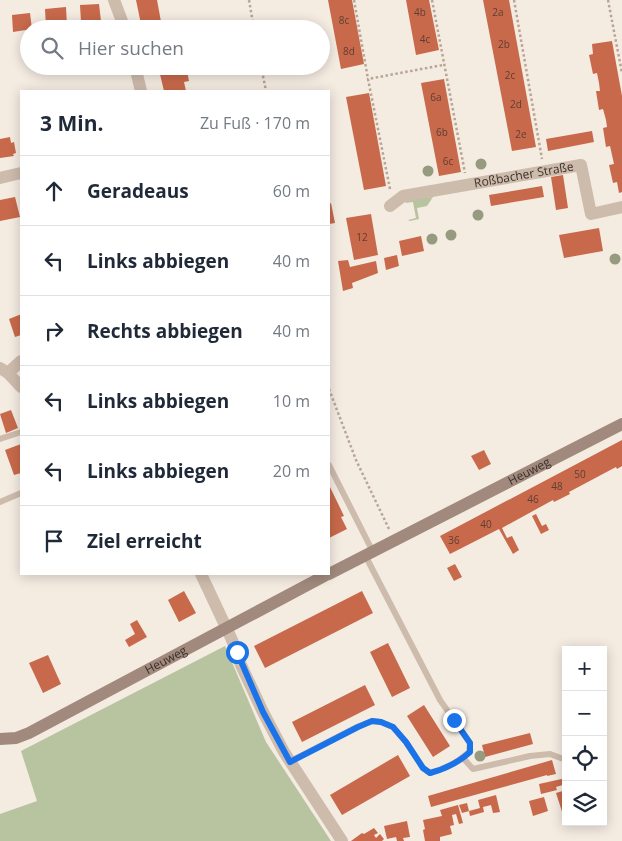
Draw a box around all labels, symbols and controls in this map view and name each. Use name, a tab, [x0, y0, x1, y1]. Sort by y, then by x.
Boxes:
house number: 4b	[414, 5, 426, 19]
house number: 2a	[492, 5, 504, 19]
house number: 8c	[339, 13, 349, 27]
search box	[20, 20, 330, 75]
house number: 4c	[420, 32, 430, 46]
icon: search	[38, 34, 66, 62]
text: Hier suchen	[78, 35, 184, 61]
house number: 2b	[498, 37, 510, 51]
house number: 8d	[343, 44, 355, 58]
house number: 2c	[505, 68, 515, 82]
house number: 6a	[430, 90, 442, 104]
house number: 2d	[510, 97, 522, 111]
text: 3 Min.	[40, 109, 103, 137]
text: Zu Fuß · 170 m	[200, 112, 310, 134]
house number: 6b	[436, 125, 448, 139]
house number: 2e	[515, 127, 527, 141]
house number: 6c	[443, 154, 453, 168]
street label: Roßbacher Straße	[473, 157, 575, 191]
icon: ahead	[40, 177, 68, 205]
text: Geradeaus	[87, 178, 189, 204]
text: 60 m	[273, 180, 310, 202]
house number: 12	[356, 230, 368, 244]
icon: left	[40, 247, 68, 275]
text: Links abbiegen	[87, 248, 229, 274]
text: 40 m	[273, 250, 310, 272]
icon: right	[40, 317, 68, 345]
text: Rechts abbiegen	[87, 318, 243, 344]
text: 40 m	[273, 320, 310, 342]
icon: left	[40, 387, 68, 415]
text: Links abbiegen	[87, 388, 229, 414]
text: 10 m	[273, 390, 310, 412]
street label: Heuweg	[505, 453, 554, 489]
icon: left	[40, 457, 68, 485]
text: Links abbiegen	[87, 458, 229, 484]
text: 20 m	[273, 460, 310, 482]
house number: 50	[574, 467, 586, 481]
house number: 48	[551, 479, 563, 493]
house number: 46	[527, 492, 539, 506]
house number: 40	[480, 517, 492, 531]
icon: arrive	[40, 527, 68, 555]
text: Ziel erreicht	[87, 528, 202, 554]
house number: 36	[448, 533, 460, 547]
street label: Heuweg	[142, 641, 190, 678]
route start	[226, 641, 249, 664]
map controls	[562, 646, 607, 826]
button: +	[562, 646, 607, 691]
button: −	[562, 691, 607, 736]
route end	[443, 709, 466, 732]
button: locate	[562, 736, 607, 781]
button: layers	[562, 781, 607, 826]

